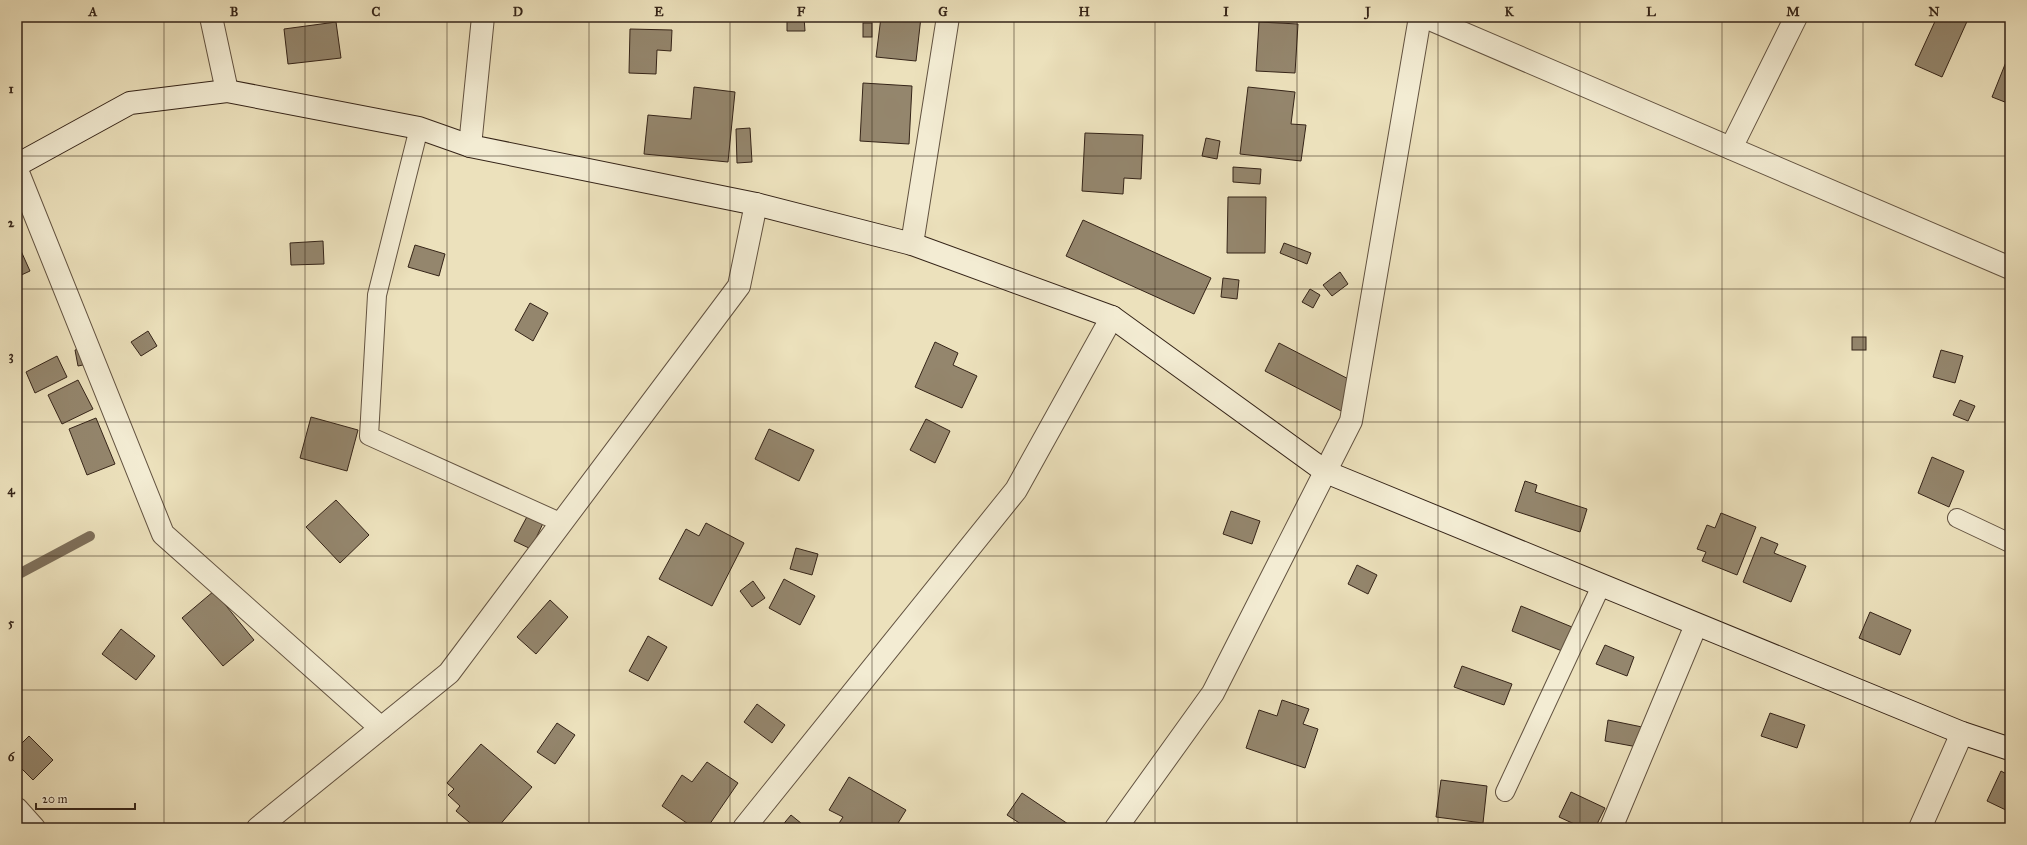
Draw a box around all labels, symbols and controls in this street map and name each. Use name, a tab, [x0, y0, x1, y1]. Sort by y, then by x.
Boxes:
text: A	[88, 4, 98, 20]
text: B	[230, 4, 239, 20]
text: C	[372, 4, 381, 20]
text: D	[513, 4, 523, 20]
text: E	[654, 4, 664, 20]
text: F	[797, 4, 806, 20]
text: G	[938, 4, 948, 20]
text: H	[1078, 4, 1090, 20]
text: I	[1223, 4, 1229, 20]
text: J	[1363, 4, 1371, 20]
text: K	[1504, 4, 1514, 20]
text: L	[1646, 4, 1656, 20]
text: M	[1786, 4, 1800, 20]
text: N	[1928, 4, 1940, 20]
text: 1	[8, 81, 14, 97]
text: 2	[8, 215, 15, 231]
text: 3	[8, 348, 14, 364]
text: 4	[7, 482, 15, 498]
text: 5	[8, 615, 15, 631]
text: 6	[8, 749, 16, 765]
scale bar	[36, 785, 135, 811]
text: 20 m	[42, 792, 68, 806]

